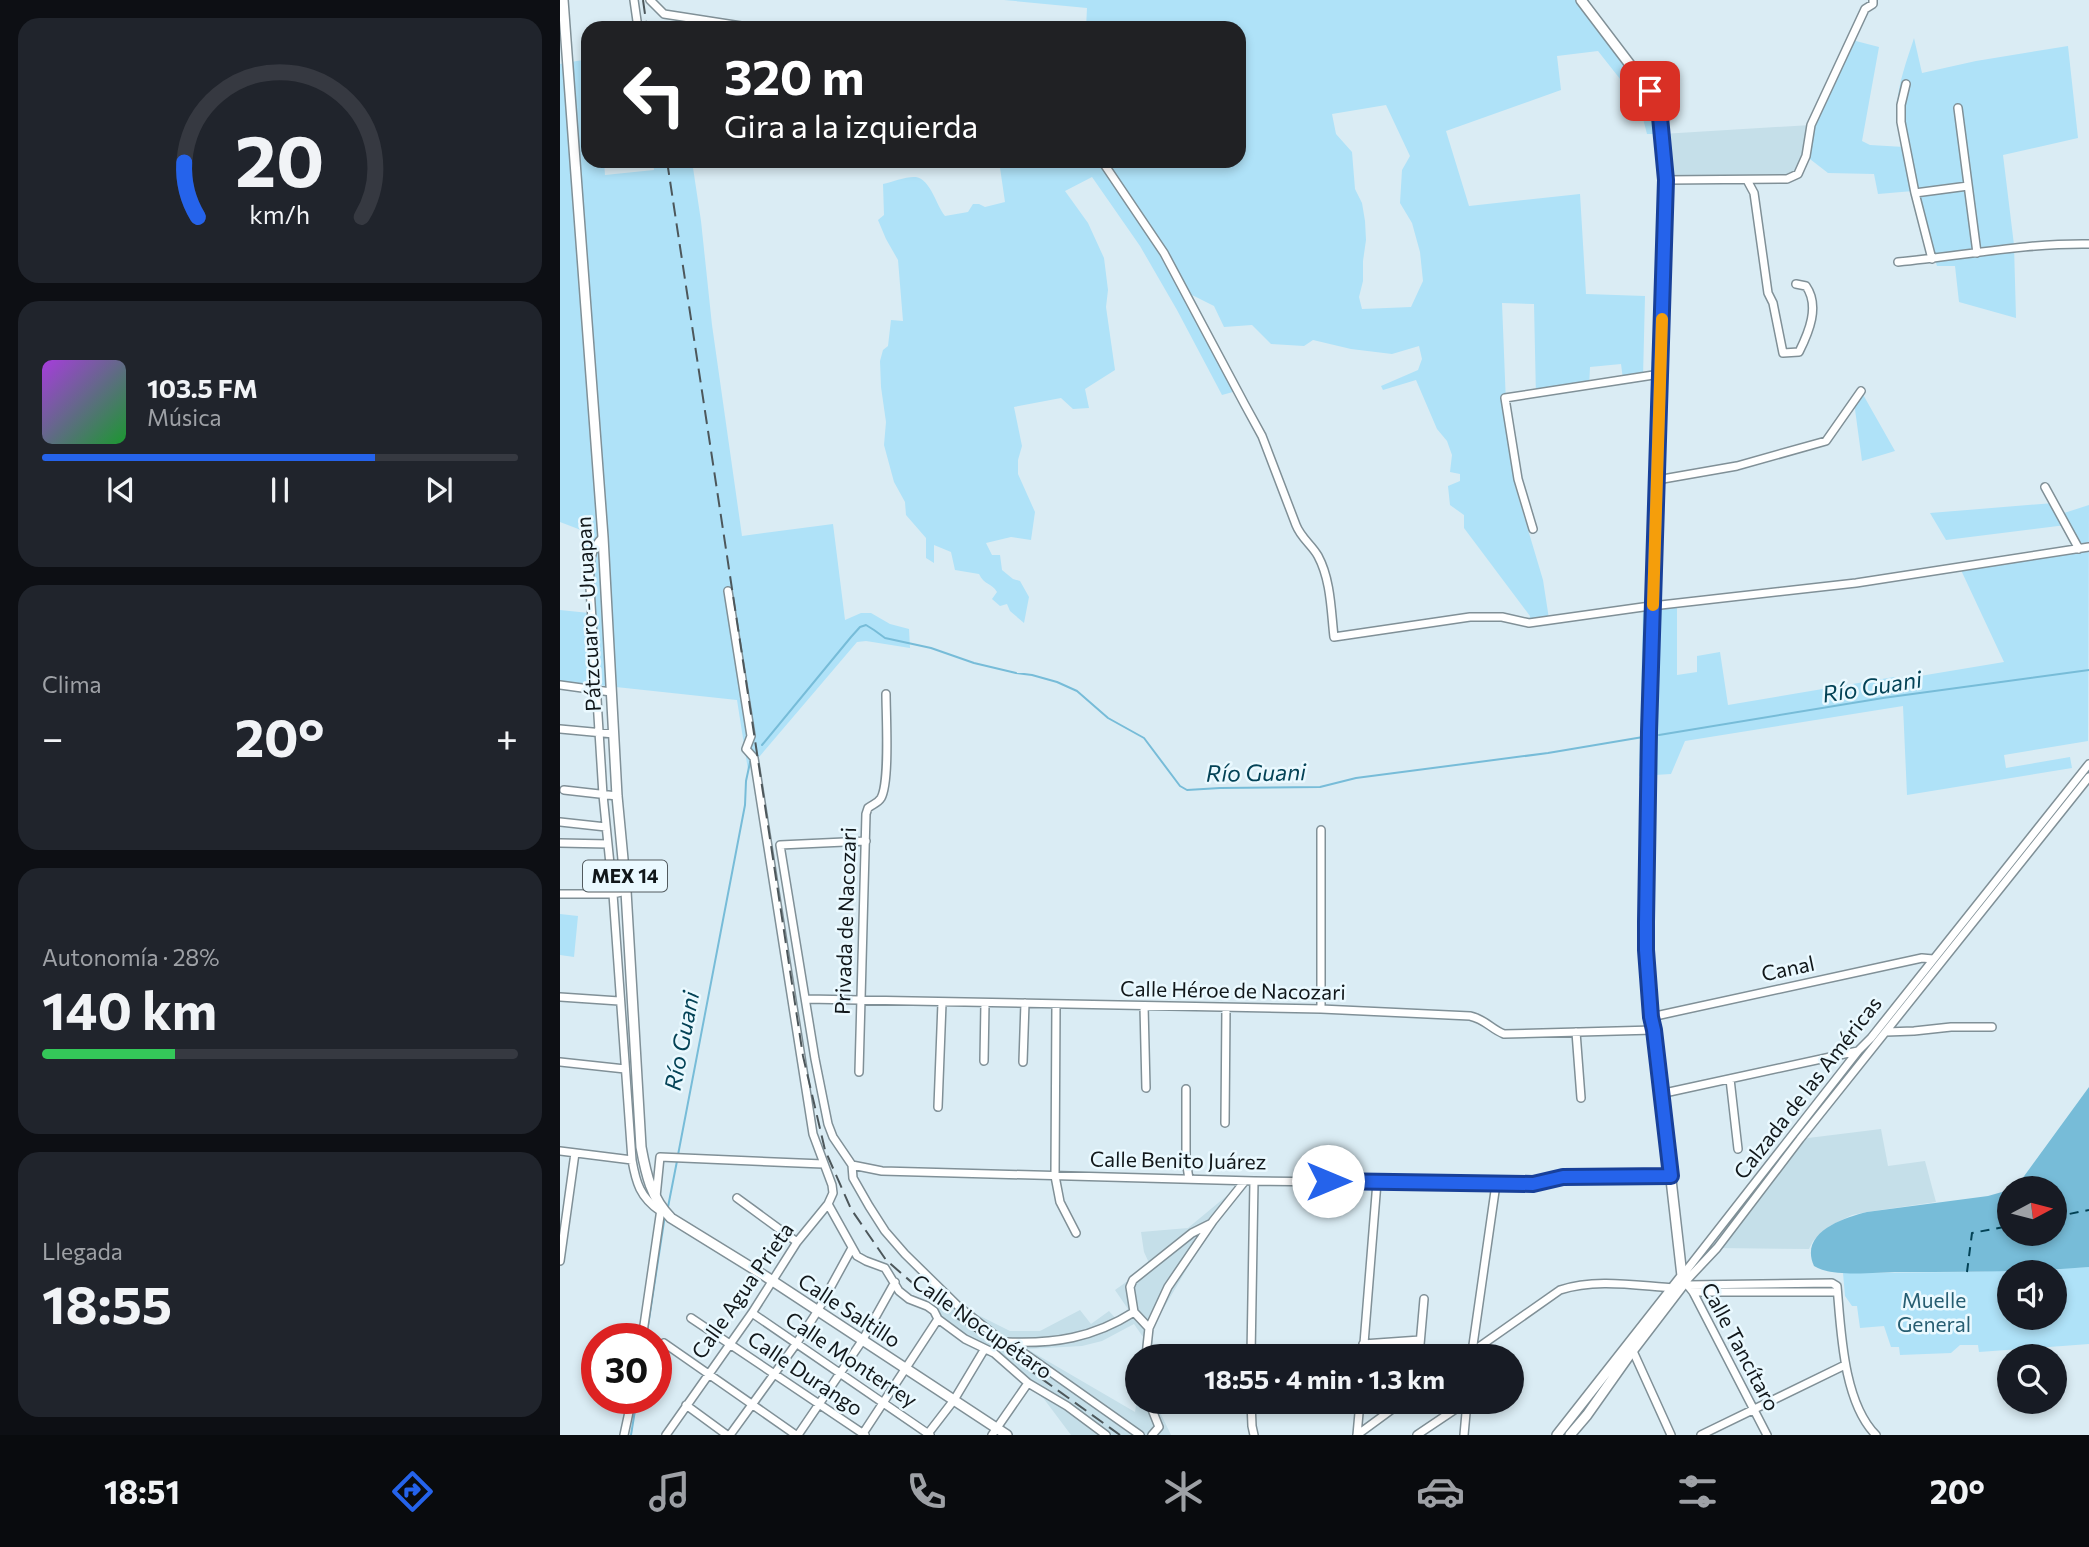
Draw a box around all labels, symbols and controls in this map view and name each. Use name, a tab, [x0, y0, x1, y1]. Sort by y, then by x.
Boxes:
text: 320 m	[724, 45, 865, 105]
icon: left	[609, 49, 700, 140]
pin	[1620, 61, 1680, 121]
icon: arrive	[1631, 72, 1669, 110]
text: Gira a la izquierda	[724, 105, 978, 145]
text: 20	[235, 113, 325, 202]
text: km/h	[250, 199, 310, 229]
text: 103.5 FM	[147, 372, 258, 403]
text: Música	[147, 403, 222, 431]
icon: previous	[102, 471, 140, 509]
icon: pause	[261, 471, 299, 509]
icon: next	[420, 471, 458, 509]
street label: Pátzcuaro - Uruapan	[570, 516, 605, 712]
water label: Río Guani	[1820, 664, 1925, 708]
text: Clima	[42, 670, 102, 698]
text: 20°	[235, 704, 325, 768]
text: −	[42, 713, 64, 760]
text: +	[496, 713, 518, 760]
water label: Río Guani	[1206, 757, 1307, 787]
street label: Privada de Nacozari	[829, 827, 860, 1015]
road number: MEX 14	[583, 860, 667, 891]
text: Autonomía · 28%	[42, 943, 220, 971]
street label: Canal	[1759, 950, 1817, 985]
street label: Calle Héroe de Nacozari	[1120, 975, 1346, 1004]
text: 140 km	[42, 977, 217, 1041]
water label: Río Guani	[658, 988, 705, 1093]
street label: Calzada de las Américas	[1728, 991, 1886, 1183]
position arrow	[1291, 1144, 1365, 1218]
street label: Calle Benito Juárez	[1090, 1145, 1266, 1174]
north arrow	[1997, 1176, 2067, 1246]
map controls	[1997, 1176, 2067, 1414]
street label: Calle Agua Prieta	[685, 1217, 798, 1363]
text: Llegada	[42, 1237, 123, 1265]
button: sound	[1997, 1260, 2067, 1330]
street label: Calle Saltillo	[794, 1267, 906, 1352]
street label: Calle Nocupétaro	[908, 1268, 1058, 1383]
text: 18:55	[42, 1271, 172, 1335]
street label: Calle Tancítaro	[1697, 1278, 1786, 1415]
park label: Muelle General	[1897, 1287, 1971, 1336]
street label: Calle Monterrey	[781, 1306, 923, 1412]
speed limit sign: 30	[581, 1323, 672, 1414]
street label: Calle Durango	[744, 1325, 868, 1420]
button: search	[1997, 1344, 2067, 1414]
text: 18:55 · 4 min · 1.3 km	[1204, 1363, 1445, 1394]
icon: directions	[388, 1467, 437, 1516]
icon: music	[645, 1467, 694, 1516]
icon: phone	[902, 1467, 951, 1516]
icon: climate	[1159, 1467, 1208, 1516]
icon: car	[1416, 1467, 1465, 1516]
icon: filters	[1673, 1467, 1722, 1516]
text: 18:51	[104, 1471, 180, 1511]
text: 20°	[1930, 1471, 1985, 1511]

